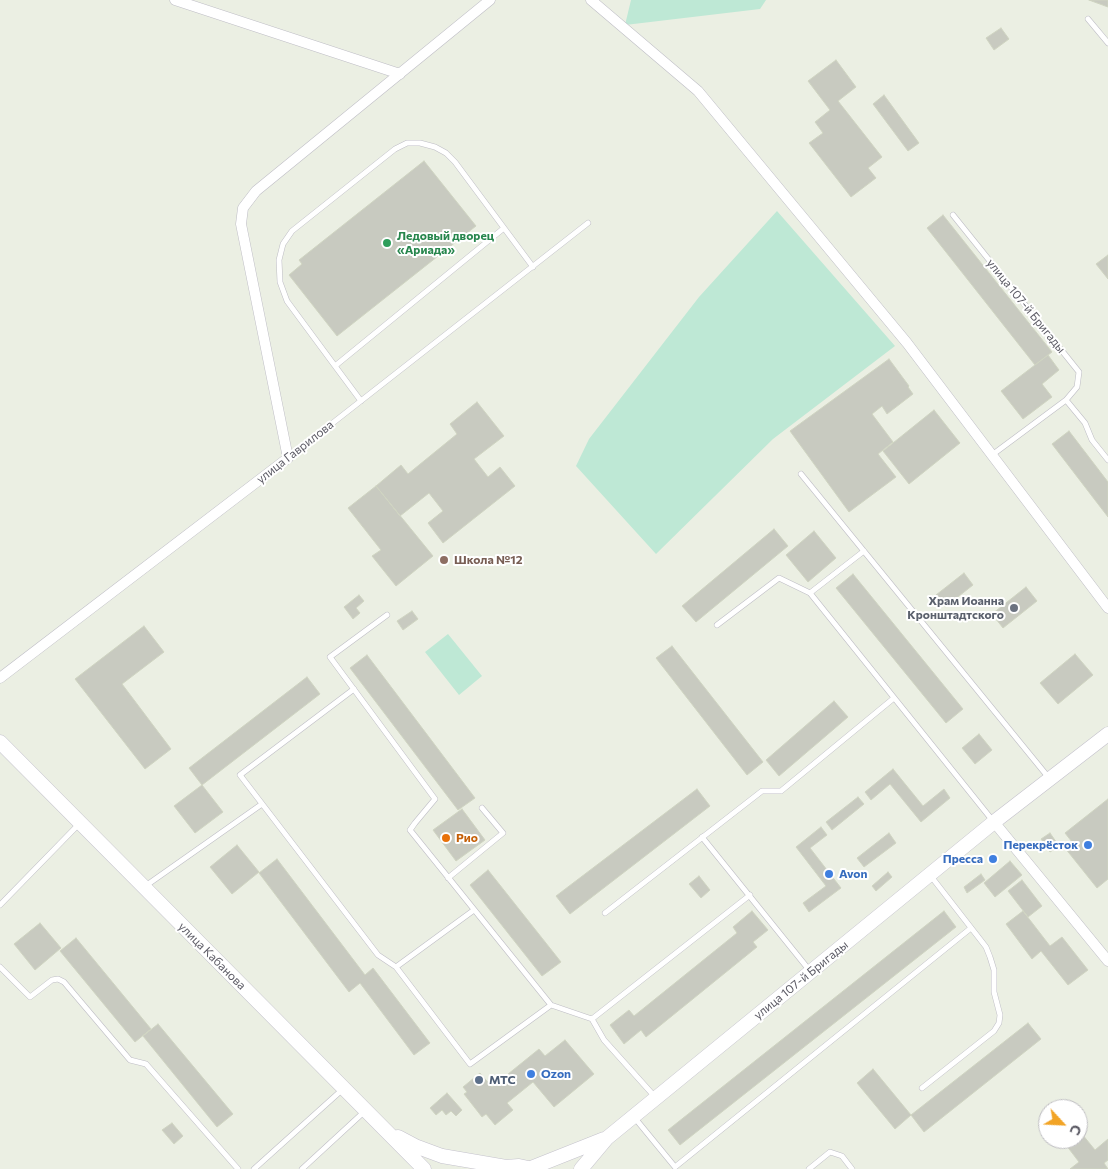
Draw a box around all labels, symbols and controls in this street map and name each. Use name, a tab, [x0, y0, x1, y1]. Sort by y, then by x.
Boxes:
place label: Ледовый дворец «Ариада»	[397, 229, 494, 257]
marker: Ледовый дворец «Ариада»	[381, 237, 393, 249]
street label: улица 107-й Бригады	[984, 256, 1068, 356]
street label: улица Гаврилова	[254, 417, 336, 487]
place label: Школа №12	[454, 553, 523, 567]
marker: Школа №12	[438, 554, 450, 566]
place label: Храм Иоанна Кронштадтского	[907, 594, 1004, 622]
marker: Храм Иоанна Кронштадтского	[1008, 602, 1020, 614]
place label: Рио	[456, 831, 478, 845]
marker: Рио	[440, 832, 452, 844]
place label: Перекрёсток	[1004, 838, 1078, 852]
marker: Перекрёсток	[1082, 839, 1094, 851]
place label: Пресса	[943, 852, 983, 866]
marker: Пресса	[987, 853, 999, 865]
place label: Avon	[839, 867, 867, 881]
marker: Avon	[823, 868, 835, 880]
street label: улица Кабанова	[175, 919, 249, 993]
street label: улица 107-й Бригады	[751, 938, 851, 1022]
place label: Ozon	[541, 1067, 571, 1081]
marker: Ozon	[525, 1068, 537, 1080]
place label: МТС	[489, 1073, 516, 1087]
marker: МТС	[473, 1074, 485, 1086]
north arrow	[1038, 1099, 1088, 1149]
text: С	[1066, 1122, 1086, 1138]

